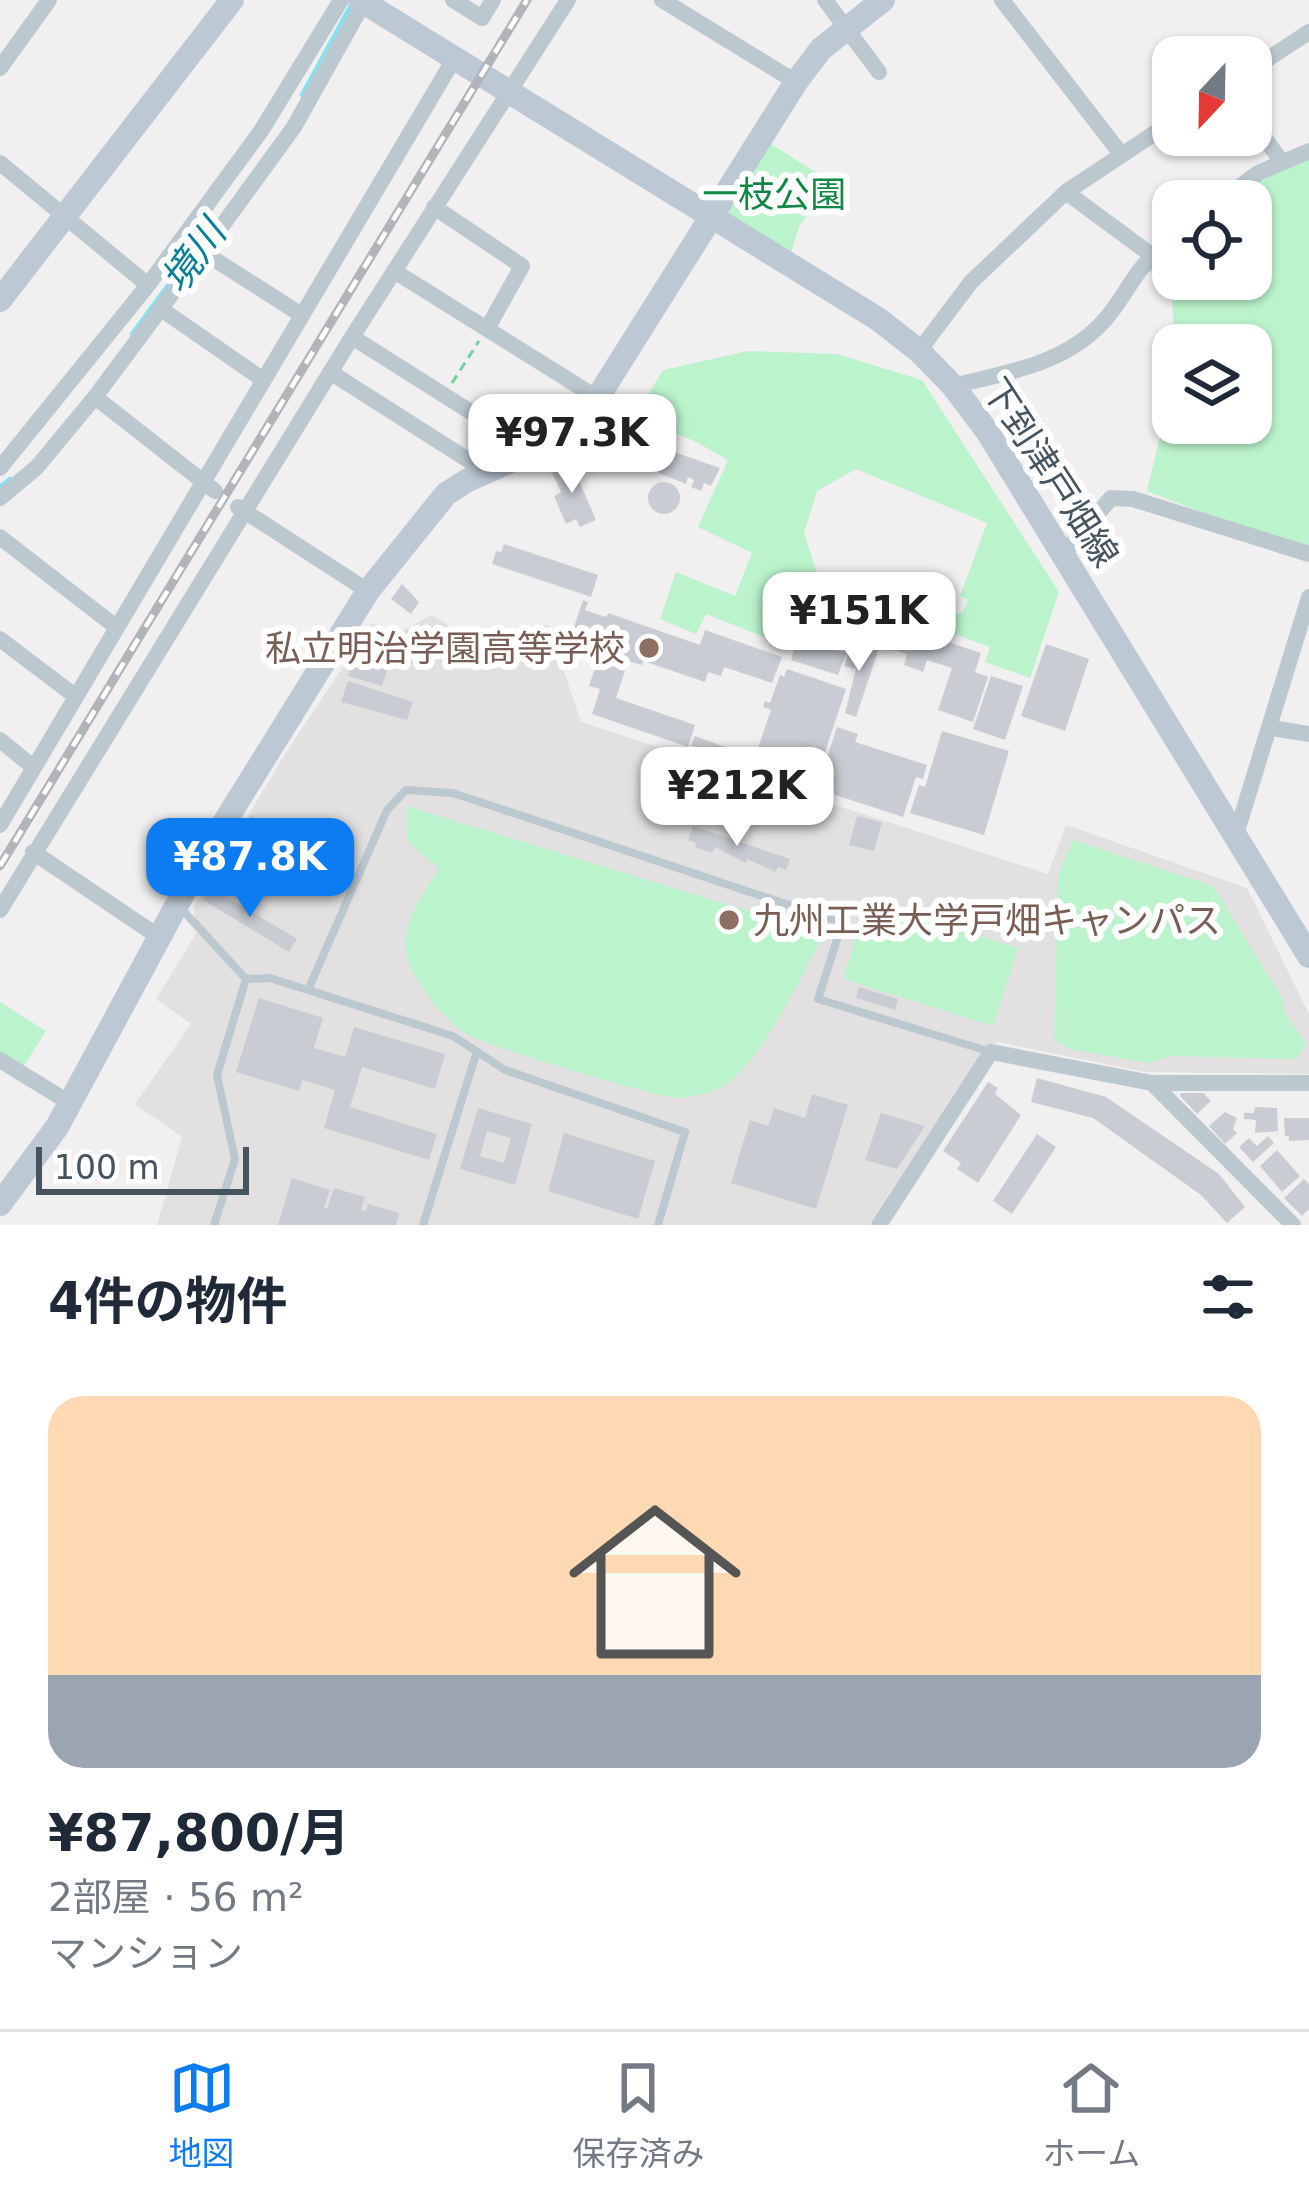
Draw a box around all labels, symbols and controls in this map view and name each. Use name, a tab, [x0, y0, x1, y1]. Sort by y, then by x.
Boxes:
north arrow	[1152, 36, 1272, 156]
map controls	[1152, 36, 1272, 444]
park label: 一枝公園	[702, 174, 846, 215]
button: locate	[1152, 180, 1272, 300]
water label: 境川	[152, 208, 237, 301]
button: layers	[1152, 324, 1272, 444]
street label: 下到津戸畑線	[975, 371, 1127, 574]
pin: ¥97.3K	[474, 394, 670, 496]
text: ¥97.3K	[495, 410, 649, 455]
pin: ¥151K	[775, 572, 943, 674]
text: ¥151K	[790, 588, 928, 633]
place label: 私立明治学園高等学校	[265, 628, 625, 669]
marker: 私立明治学園高等学校	[636, 635, 662, 661]
pin: ¥212K	[653, 747, 821, 849]
text: ¥212K	[668, 763, 806, 808]
pin: ¥87.8K	[152, 818, 348, 920]
text: ¥87.8K	[173, 834, 327, 879]
place label: 九州工業大学戸畑キャンパス	[753, 900, 1221, 941]
marker: 九州工業大学戸畑キャンパス	[716, 907, 742, 933]
scale bar	[36, 1141, 249, 1194]
text: 100 m	[54, 1148, 160, 1187]
icon: filters	[1195, 1264, 1261, 1330]
text: 4件の物件	[48, 1272, 288, 1331]
icon: home	[547, 1474, 763, 1690]
text: ¥87,800/月	[48, 1804, 350, 1863]
text: 2部屋 · 56 m²	[48, 1875, 304, 1920]
text: マンション	[48, 1931, 243, 1976]
tab: 地図	[169, 2055, 235, 2175]
tab: 保存済み	[572, 2055, 704, 2175]
tab: ホーム	[1042, 2055, 1140, 2175]

